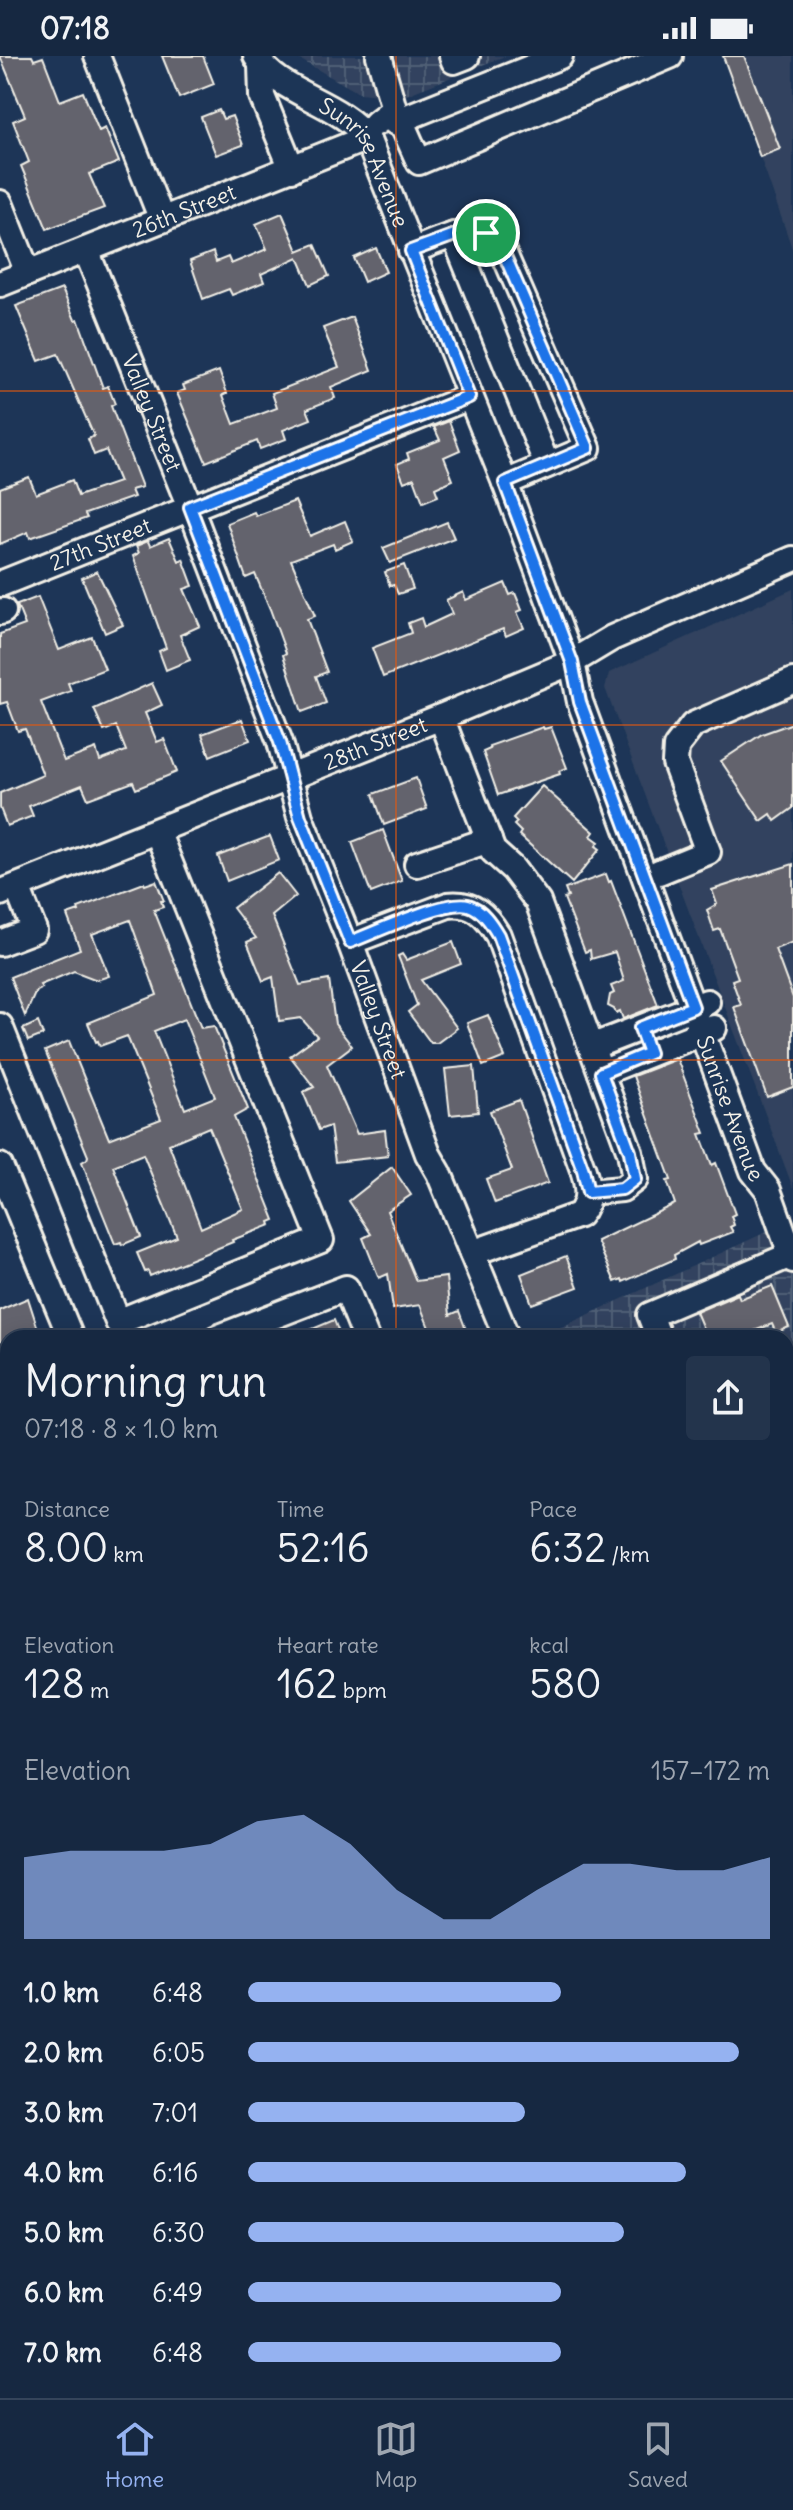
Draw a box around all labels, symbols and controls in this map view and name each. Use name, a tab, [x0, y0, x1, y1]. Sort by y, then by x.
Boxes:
text: 07:18	[40, 9, 110, 47]
street label: Sunrise Avenue	[314, 91, 415, 231]
street label: 26th Street	[128, 178, 240, 244]
pin	[452, 199, 520, 267]
icon: arrive	[464, 211, 508, 255]
street label: Valley Street	[116, 351, 188, 476]
street label: 27th Street	[45, 511, 155, 577]
street label: 28th Street	[319, 710, 431, 776]
street label: Valley Street	[344, 957, 413, 1083]
street label: Sunrise Avenue	[690, 1032, 770, 1187]
text: Morning run	[24, 1354, 267, 1409]
button: share	[686, 1356, 770, 1440]
text: 07:18 · 8 × 1.0 km	[24, 1412, 218, 1445]
text: Distance	[24, 1495, 110, 1523]
text: Time	[277, 1495, 324, 1523]
text: Pace	[529, 1495, 577, 1523]
text: 8.00	[24, 1523, 108, 1573]
text: 52:16	[277, 1523, 370, 1573]
text: 6:32	[529, 1523, 606, 1573]
text: km	[108, 1540, 144, 1568]
text: /km	[606, 1540, 650, 1568]
text: Elevation	[24, 1631, 114, 1659]
text: Heart rate	[277, 1631, 379, 1659]
text: kcal	[529, 1631, 569, 1659]
text: 128	[24, 1659, 85, 1709]
text: 162	[277, 1659, 338, 1709]
text: 580	[529, 1659, 602, 1709]
text: m	[85, 1676, 109, 1704]
text: bpm	[338, 1676, 387, 1704]
text: Elevation	[24, 1754, 131, 1787]
text: 157–172 m	[651, 1754, 770, 1787]
text: 1.0 km	[24, 1976, 99, 2009]
text: 6:48	[152, 1976, 203, 2009]
text: 2.0 km	[24, 2036, 103, 2069]
text: 6:05	[152, 2036, 205, 2069]
text: 3.0 km	[24, 2096, 104, 2129]
text: 7:01	[152, 2096, 198, 2129]
text: 4.0 km	[24, 2156, 104, 2189]
text: 6:16	[152, 2156, 198, 2189]
text: 5.0 km	[24, 2216, 104, 2249]
text: 6:30	[152, 2216, 205, 2249]
text: 6.0 km	[24, 2276, 104, 2309]
text: 6:49	[152, 2276, 203, 2309]
text: 7.0 km	[24, 2336, 101, 2369]
text: 6:48	[152, 2336, 203, 2369]
tab: Home	[105, 2417, 164, 2493]
tab: Map	[374, 2417, 418, 2493]
tab: Saved	[628, 2417, 688, 2493]

